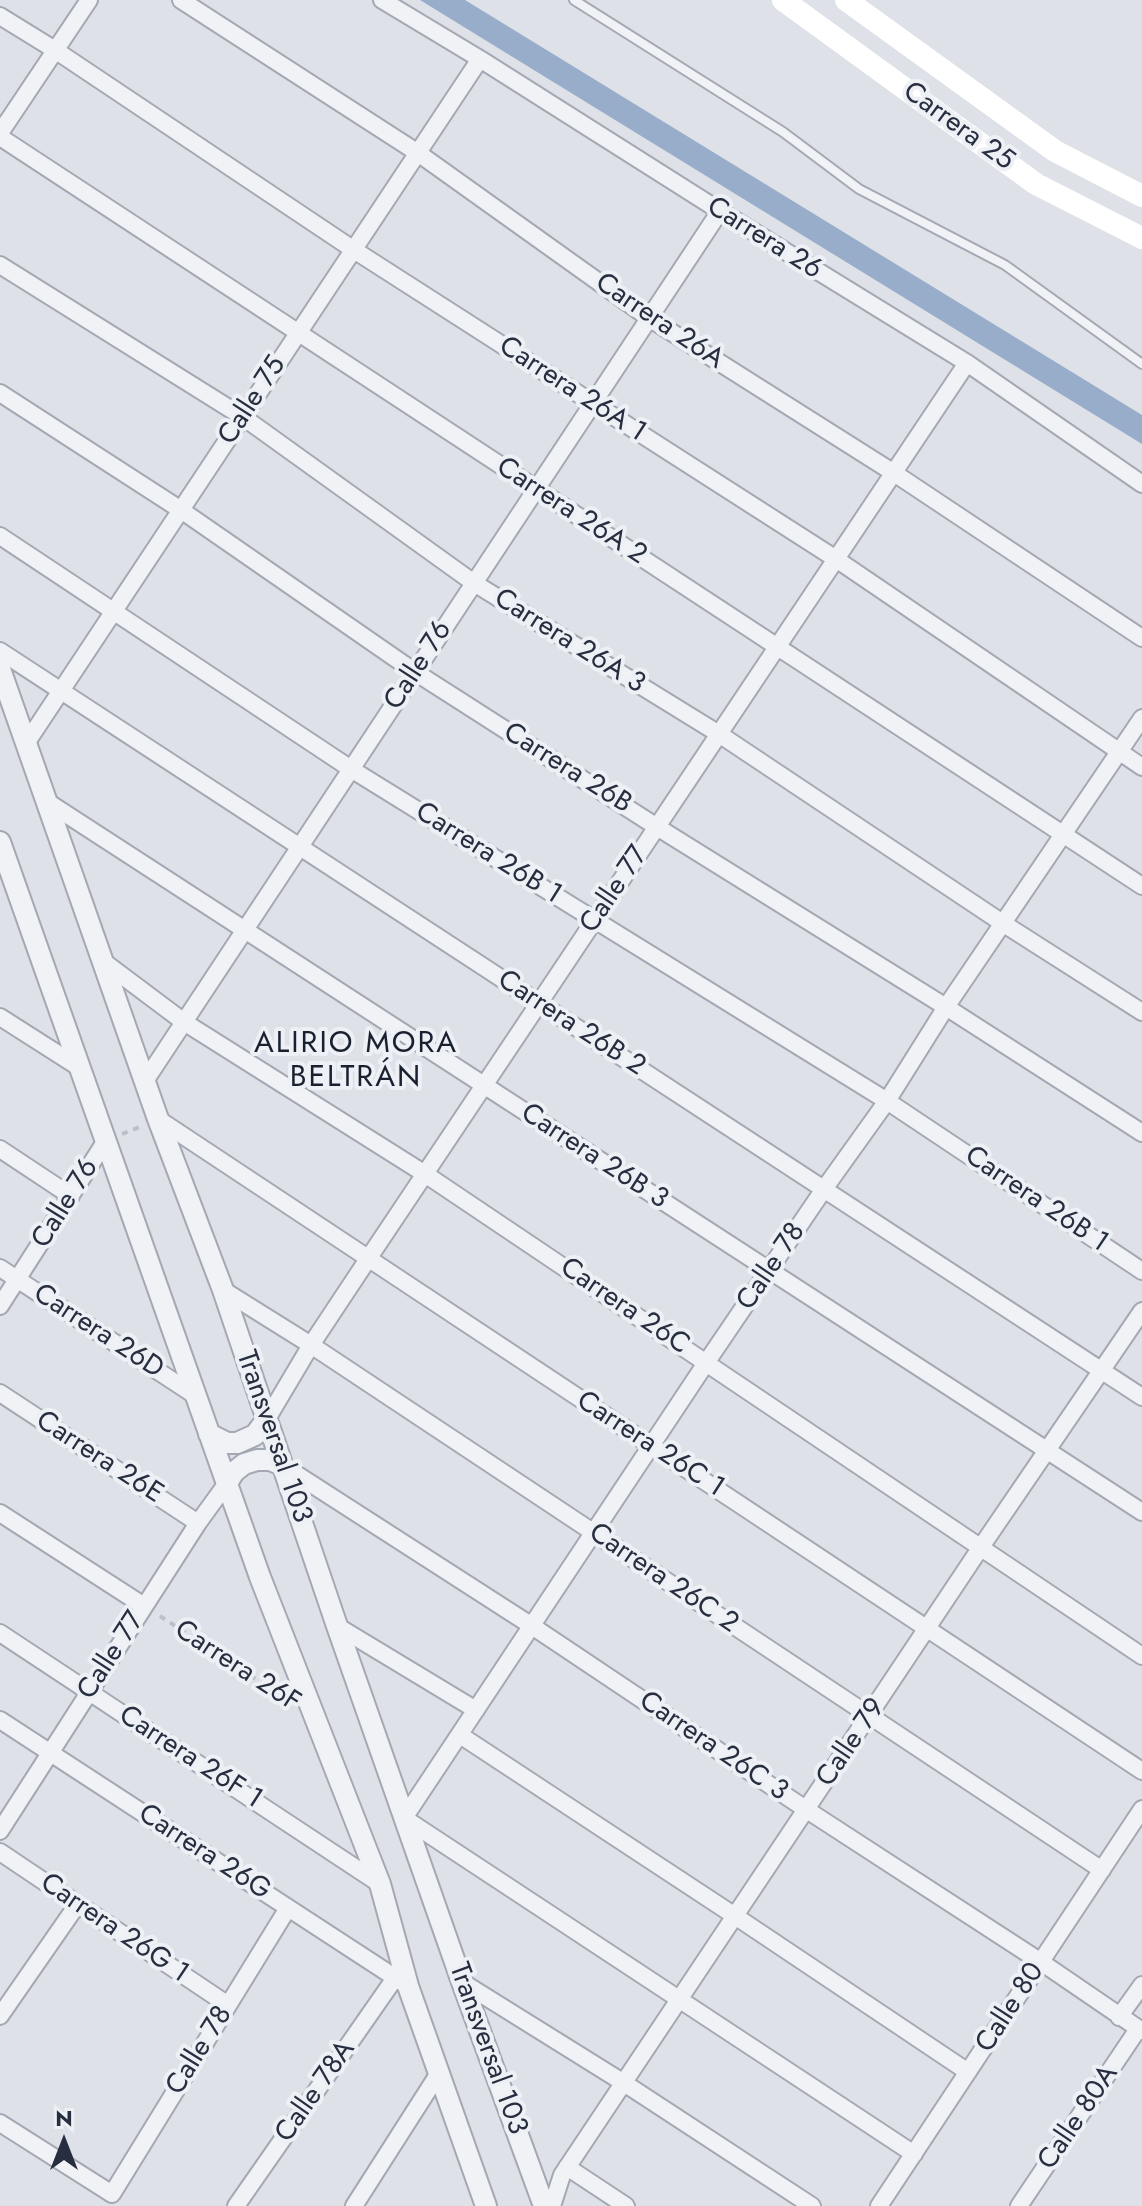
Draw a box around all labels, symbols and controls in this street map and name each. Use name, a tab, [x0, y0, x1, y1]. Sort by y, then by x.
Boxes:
street label: Carrera 25	[896, 75, 1020, 179]
street label: Carrera 26	[700, 190, 828, 288]
street label: Carrera 26A	[588, 267, 730, 377]
street label: Carrera 26A 1	[492, 330, 652, 450]
street label: Calle 75	[212, 350, 294, 452]
street label: Carrera 26A 2	[490, 451, 652, 573]
street label: Carrera 26A 3	[487, 582, 651, 702]
street label: Calle 76	[378, 615, 460, 717]
street label: Carrera 26B	[497, 716, 637, 822]
street label: Carrera 26B 1	[409, 796, 567, 912]
street label: Calle 77	[574, 840, 656, 940]
street label: Carrera 26B 2	[491, 964, 651, 1084]
district label: ALIRIO MORA BELTRÁN	[254, 1027, 458, 1098]
street label: Carrera 26B 3	[514, 1097, 674, 1217]
street label: Carrera 26B 1	[958, 1140, 1114, 1260]
street label: Calle 76	[25, 1153, 107, 1255]
street label: Calle 78	[731, 1217, 813, 1317]
street label: Carrera 26C	[553, 1252, 695, 1362]
street label: Carrera 26D	[27, 1277, 169, 1387]
street label: Transversal 103	[228, 1346, 318, 1528]
street label: Carrera 26C 1	[570, 1385, 730, 1505]
street label: Carrera 26E	[29, 1404, 169, 1512]
street label: Carrera 26C 2	[582, 1517, 744, 1641]
street label: Calle 77	[71, 1606, 153, 1706]
street label: Carrera 26F	[168, 1614, 306, 1720]
street label: Carrera 26C 3	[632, 1685, 794, 1809]
street label: Calle 79	[810, 1692, 894, 1794]
street label: Carrera 26F 1	[112, 1699, 268, 1817]
street label: Carrera 26G	[131, 1798, 277, 1908]
street label: Carrera 26G 1	[33, 1867, 195, 1991]
street label: Calle 80	[970, 1957, 1052, 2059]
street label: Transversal 103	[440, 1959, 534, 2139]
street label: Calle 78	[160, 2000, 240, 2102]
street label: Calle 78A	[269, 2035, 363, 2149]
street label: Calle 80A	[1032, 2059, 1126, 2177]
north arrow	[24, 2102, 104, 2182]
text: N	[55, 2102, 73, 2134]

